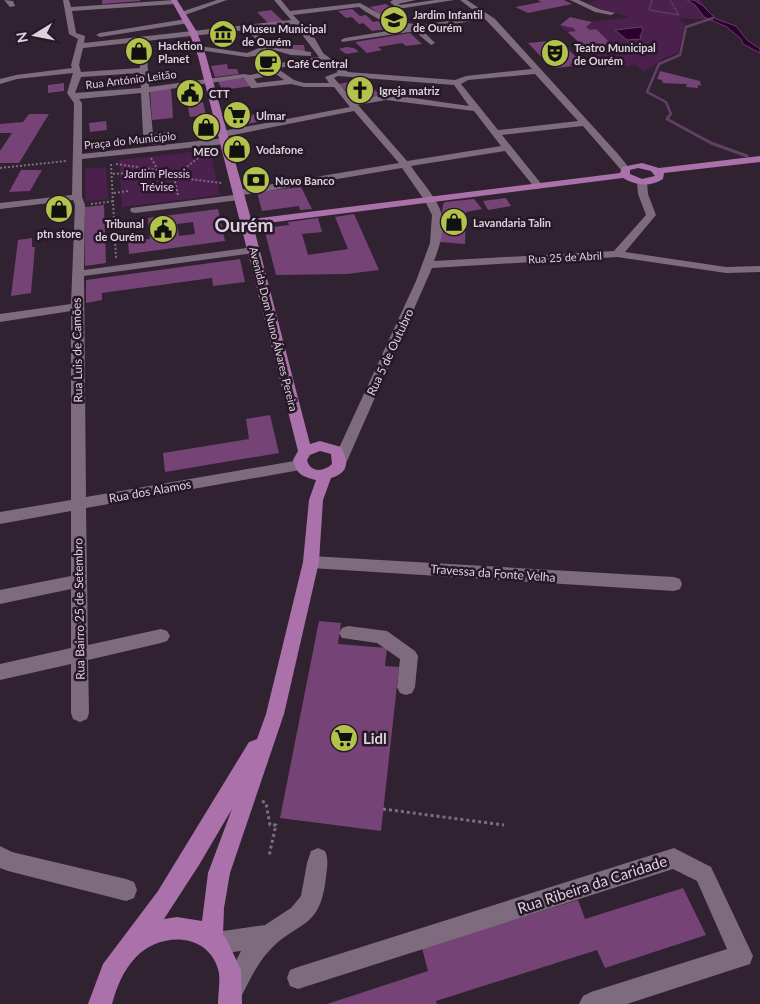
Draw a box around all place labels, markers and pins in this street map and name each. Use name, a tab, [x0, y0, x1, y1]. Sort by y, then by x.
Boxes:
school or university icon: Jardim Infantil de Ourém	[379, 5, 409, 35]
place label: Jardim Infantil de Ourém	[413, 8, 483, 34]
museum icon: Museu Municipal de Ourém	[208, 19, 238, 49]
place label: Museu Municipal de Ourém	[242, 22, 327, 48]
shop icon: Hacktion Planet	[124, 36, 154, 66]
theatre icon: Teatro Municipal de Ourém	[540, 38, 570, 68]
place label: Hacktion Planet	[158, 39, 203, 65]
place label: Teatro Municipal de Ourém	[574, 41, 656, 67]
cafe icon: Café Central	[253, 48, 283, 78]
place label: Café Central	[287, 57, 348, 70]
church icon: Igreja matriz	[345, 75, 375, 105]
public building icon: CTT	[175, 78, 205, 108]
place label: Igreja matriz	[379, 84, 440, 97]
place label: CTT	[209, 87, 230, 100]
supermarket icon: Ulmar	[222, 100, 252, 130]
place label: Ulmar	[256, 109, 287, 122]
shop icon: MEO	[191, 112, 221, 142]
shop icon: Vodafone	[222, 134, 252, 164]
place label: Vodafone	[255, 143, 303, 156]
place label: MEO	[193, 145, 219, 158]
bank icon: Novo Banco	[241, 165, 271, 195]
place label: Novo Banco	[275, 174, 335, 187]
shop icon: ptn store	[44, 194, 74, 224]
shop icon: Lavandaria Talin	[439, 207, 469, 237]
public building icon: Tribunal de Ourém	[148, 214, 178, 244]
place label: Lavandaria Talin	[473, 216, 551, 229]
place label: Tribunal de Ourém	[95, 217, 144, 243]
place label: ptn store	[37, 227, 81, 240]
supermarket icon: Lidl	[329, 723, 359, 753]
place label: Lidl	[363, 729, 387, 747]

